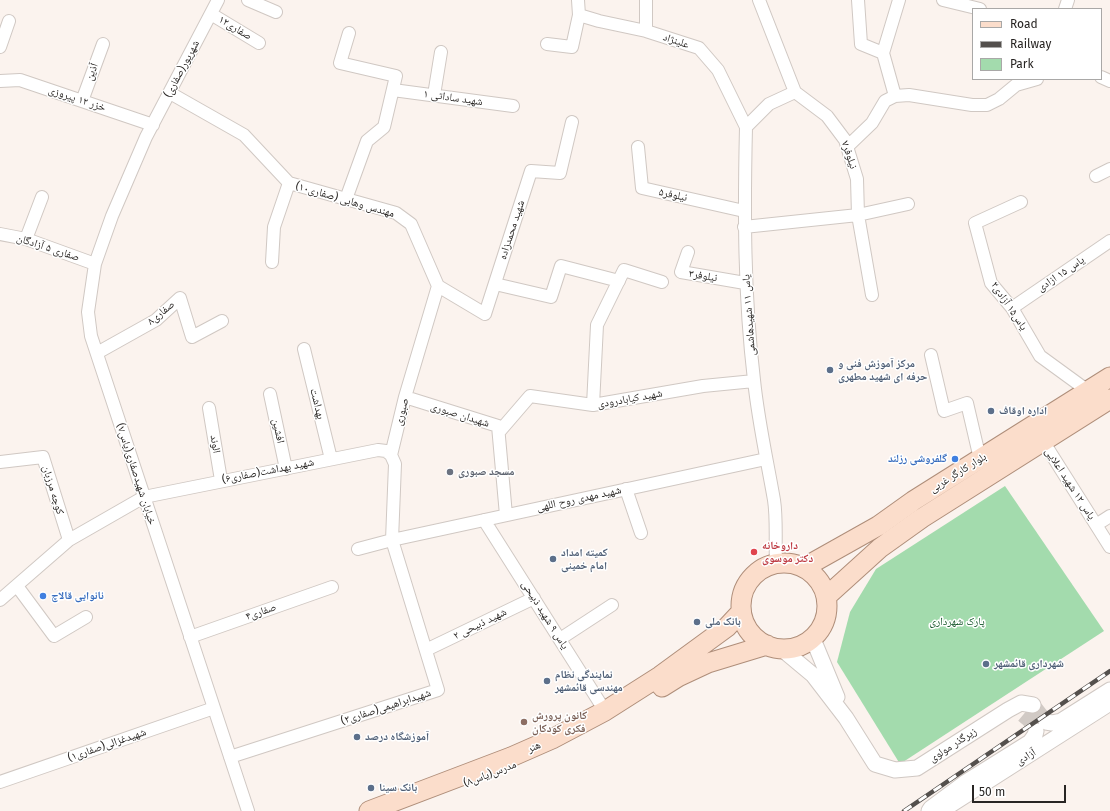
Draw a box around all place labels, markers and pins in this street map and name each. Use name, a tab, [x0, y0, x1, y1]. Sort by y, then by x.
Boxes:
place label: مرکز آموزش فنی و حرفه ای شهید مطهری	[838, 357, 927, 383]
marker: مرکز آموزش فنی و حرفه ای شهید مطهری	[825, 365, 835, 375]
place label: اداره اوقاف	[999, 404, 1047, 418]
marker: اداره اوقاف	[986, 406, 996, 416]
place label: گلفروشی رزلند	[888, 452, 947, 466]
marker: گلفروشی رزلند	[950, 454, 960, 464]
place label: مسجد صبوری	[458, 465, 515, 479]
marker: مسجد صبوری	[445, 467, 455, 477]
place label: داروخانه دکتر موسوی	[762, 539, 813, 565]
place label: کمیته امداد امام خمینی	[561, 546, 608, 572]
marker: داروخانه دکتر موسوی	[749, 547, 759, 557]
marker: کمیته امداد امام خمینی	[548, 554, 558, 564]
place label: نانوایی قالاچ	[51, 589, 104, 603]
marker: نانوایی قالاچ	[38, 591, 48, 601]
place label: بانک ملی	[705, 615, 741, 629]
marker: بانک ملی	[692, 617, 702, 627]
place label: شهرداری قائمشهر	[994, 657, 1064, 671]
marker: شهرداری قائمشهر	[981, 659, 991, 669]
place label: نمایندگی نظام مهندسی قائمشهر	[555, 668, 623, 694]
marker: نمایندگی نظام مهندسی قائمشهر	[542, 676, 552, 686]
place label: کانون پرورش فکری کودکان	[532, 709, 587, 735]
marker: کانون پرورش فکری کودکان	[519, 717, 529, 727]
place label: آموزشگاه درصد	[365, 730, 429, 744]
marker: آموزشگاه درصد	[352, 732, 362, 742]
place label: بانک سینا	[379, 781, 417, 795]
marker: بانک سینا	[366, 783, 376, 793]

